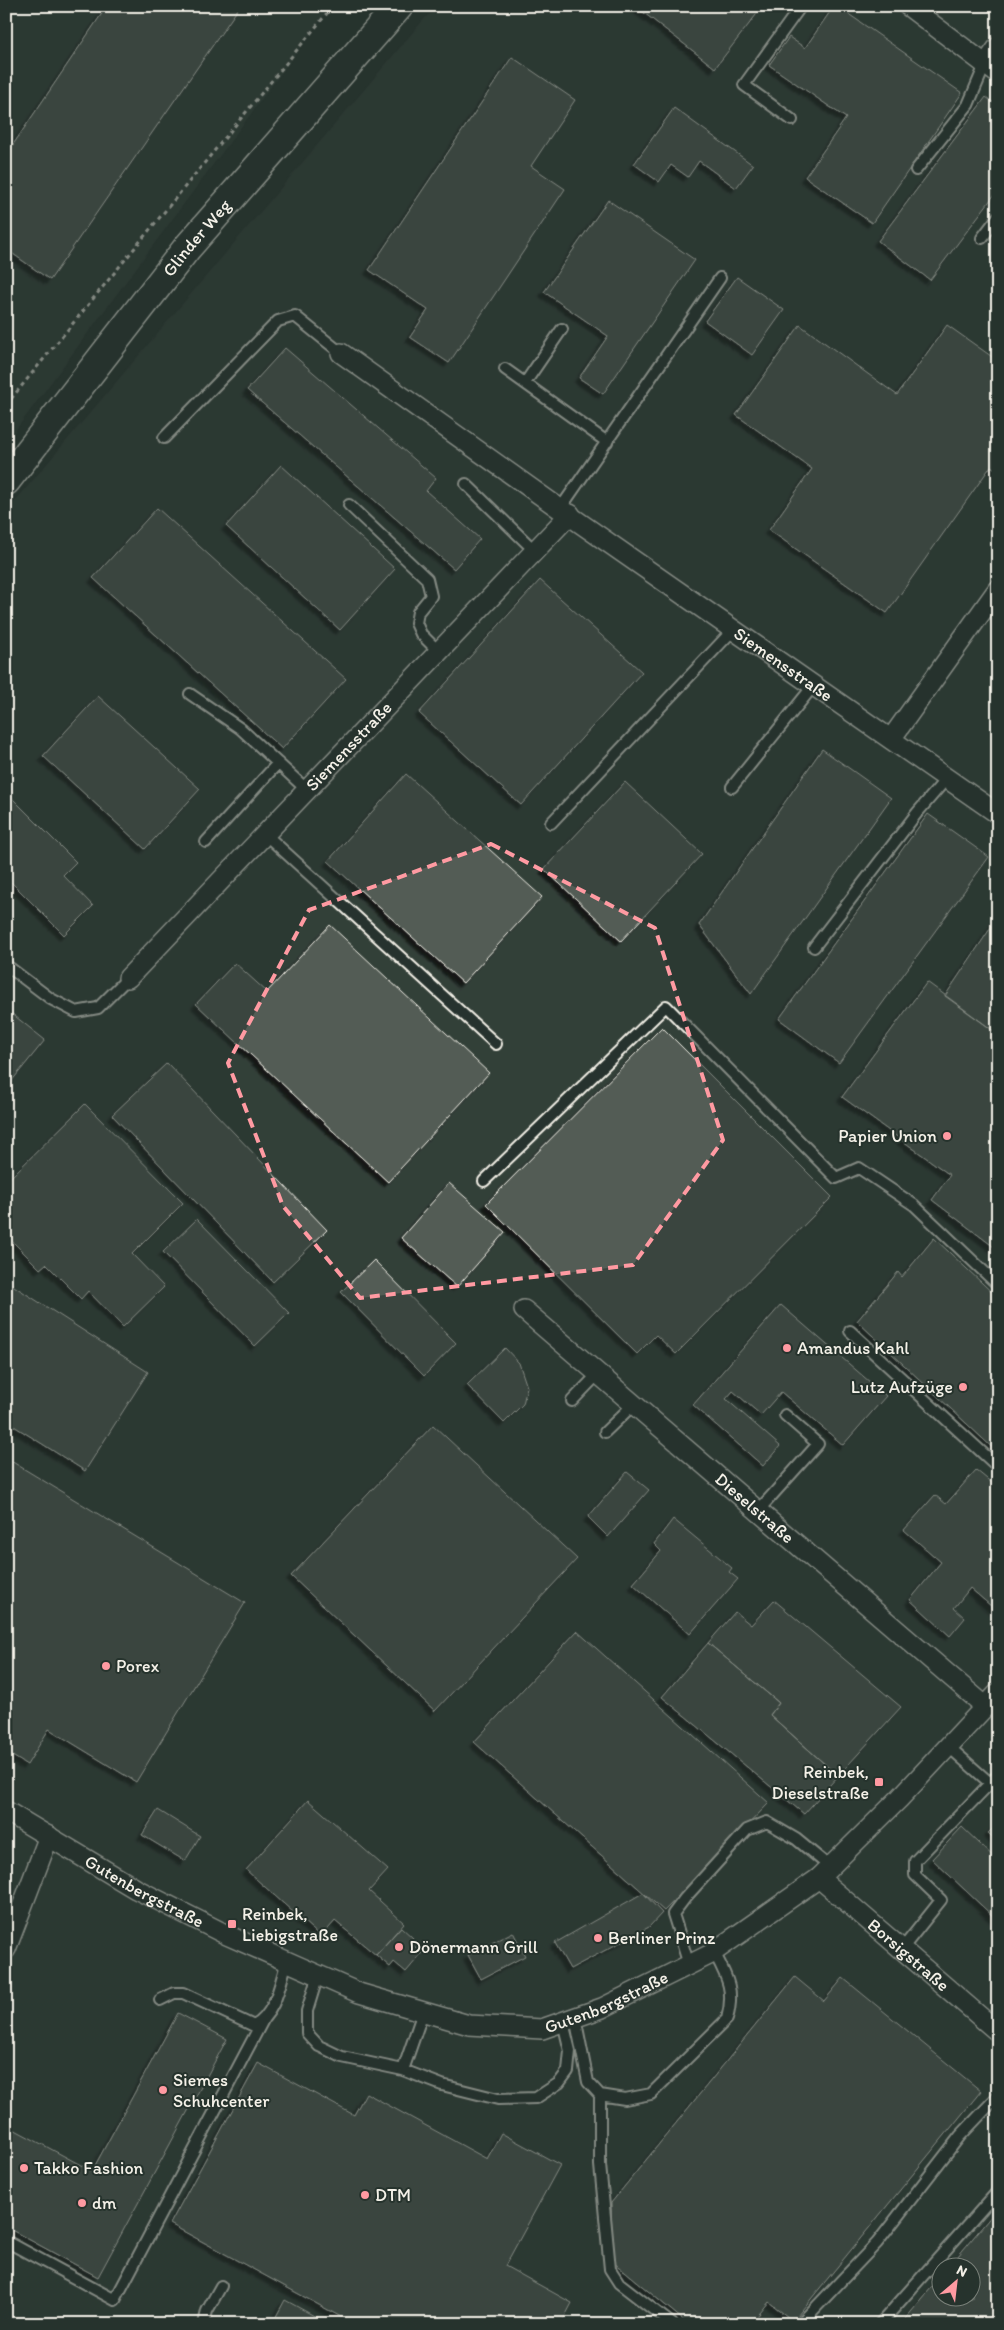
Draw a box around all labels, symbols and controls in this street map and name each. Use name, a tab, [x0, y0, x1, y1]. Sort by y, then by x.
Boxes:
street label: Glinder Weg	[158, 194, 236, 281]
street label: Siemensstraße	[730, 622, 837, 707]
street label: Siemensstraße	[301, 697, 397, 796]
place label: Papier Union	[838, 1125, 937, 1147]
marker: Papier Union	[941, 1130, 953, 1142]
place label: Amandus Kahl	[797, 1337, 909, 1359]
marker: Amandus Kahl	[781, 1342, 793, 1354]
place label: Lutz Aufzüge	[851, 1376, 953, 1398]
marker: Lutz Aufzüge	[957, 1381, 969, 1393]
street label: Dieselstraße	[710, 1468, 799, 1548]
place label: Porex	[116, 1655, 160, 1677]
marker: Porex	[100, 1660, 112, 1672]
place label: Reinbek, Dieselstraße	[772, 1761, 869, 1804]
marker: Reinbek, Dieselstraße	[873, 1776, 885, 1788]
street label: Gutenbergstraße	[81, 1850, 208, 1932]
place label: Reinbek, Liebigstraße	[242, 1903, 338, 1946]
street label: Borsigstraße	[863, 1914, 954, 1996]
marker: Reinbek, Liebigstraße	[226, 1918, 238, 1930]
place label: Berliner Prinz	[608, 1927, 716, 1949]
marker: Berliner Prinz	[592, 1932, 604, 1944]
place label: Dönermann Grill	[409, 1936, 538, 1958]
marker: Dönermann Grill	[393, 1941, 405, 1953]
street label: Gutenbergstraße	[542, 1966, 672, 2038]
place label: Siemes Schuhcenter	[173, 2069, 270, 2112]
marker: Siemes Schuhcenter	[157, 2084, 169, 2096]
place label: Takko Fashion	[34, 2157, 144, 2179]
marker: Takko Fashion	[18, 2162, 30, 2174]
place label: DTM	[375, 2184, 411, 2206]
marker: DTM	[359, 2189, 371, 2201]
place label: dm	[92, 2192, 117, 2214]
marker: dm	[76, 2197, 88, 2209]
north arrow	[932, 2258, 982, 2308]
text: N	[954, 2261, 970, 2281]

